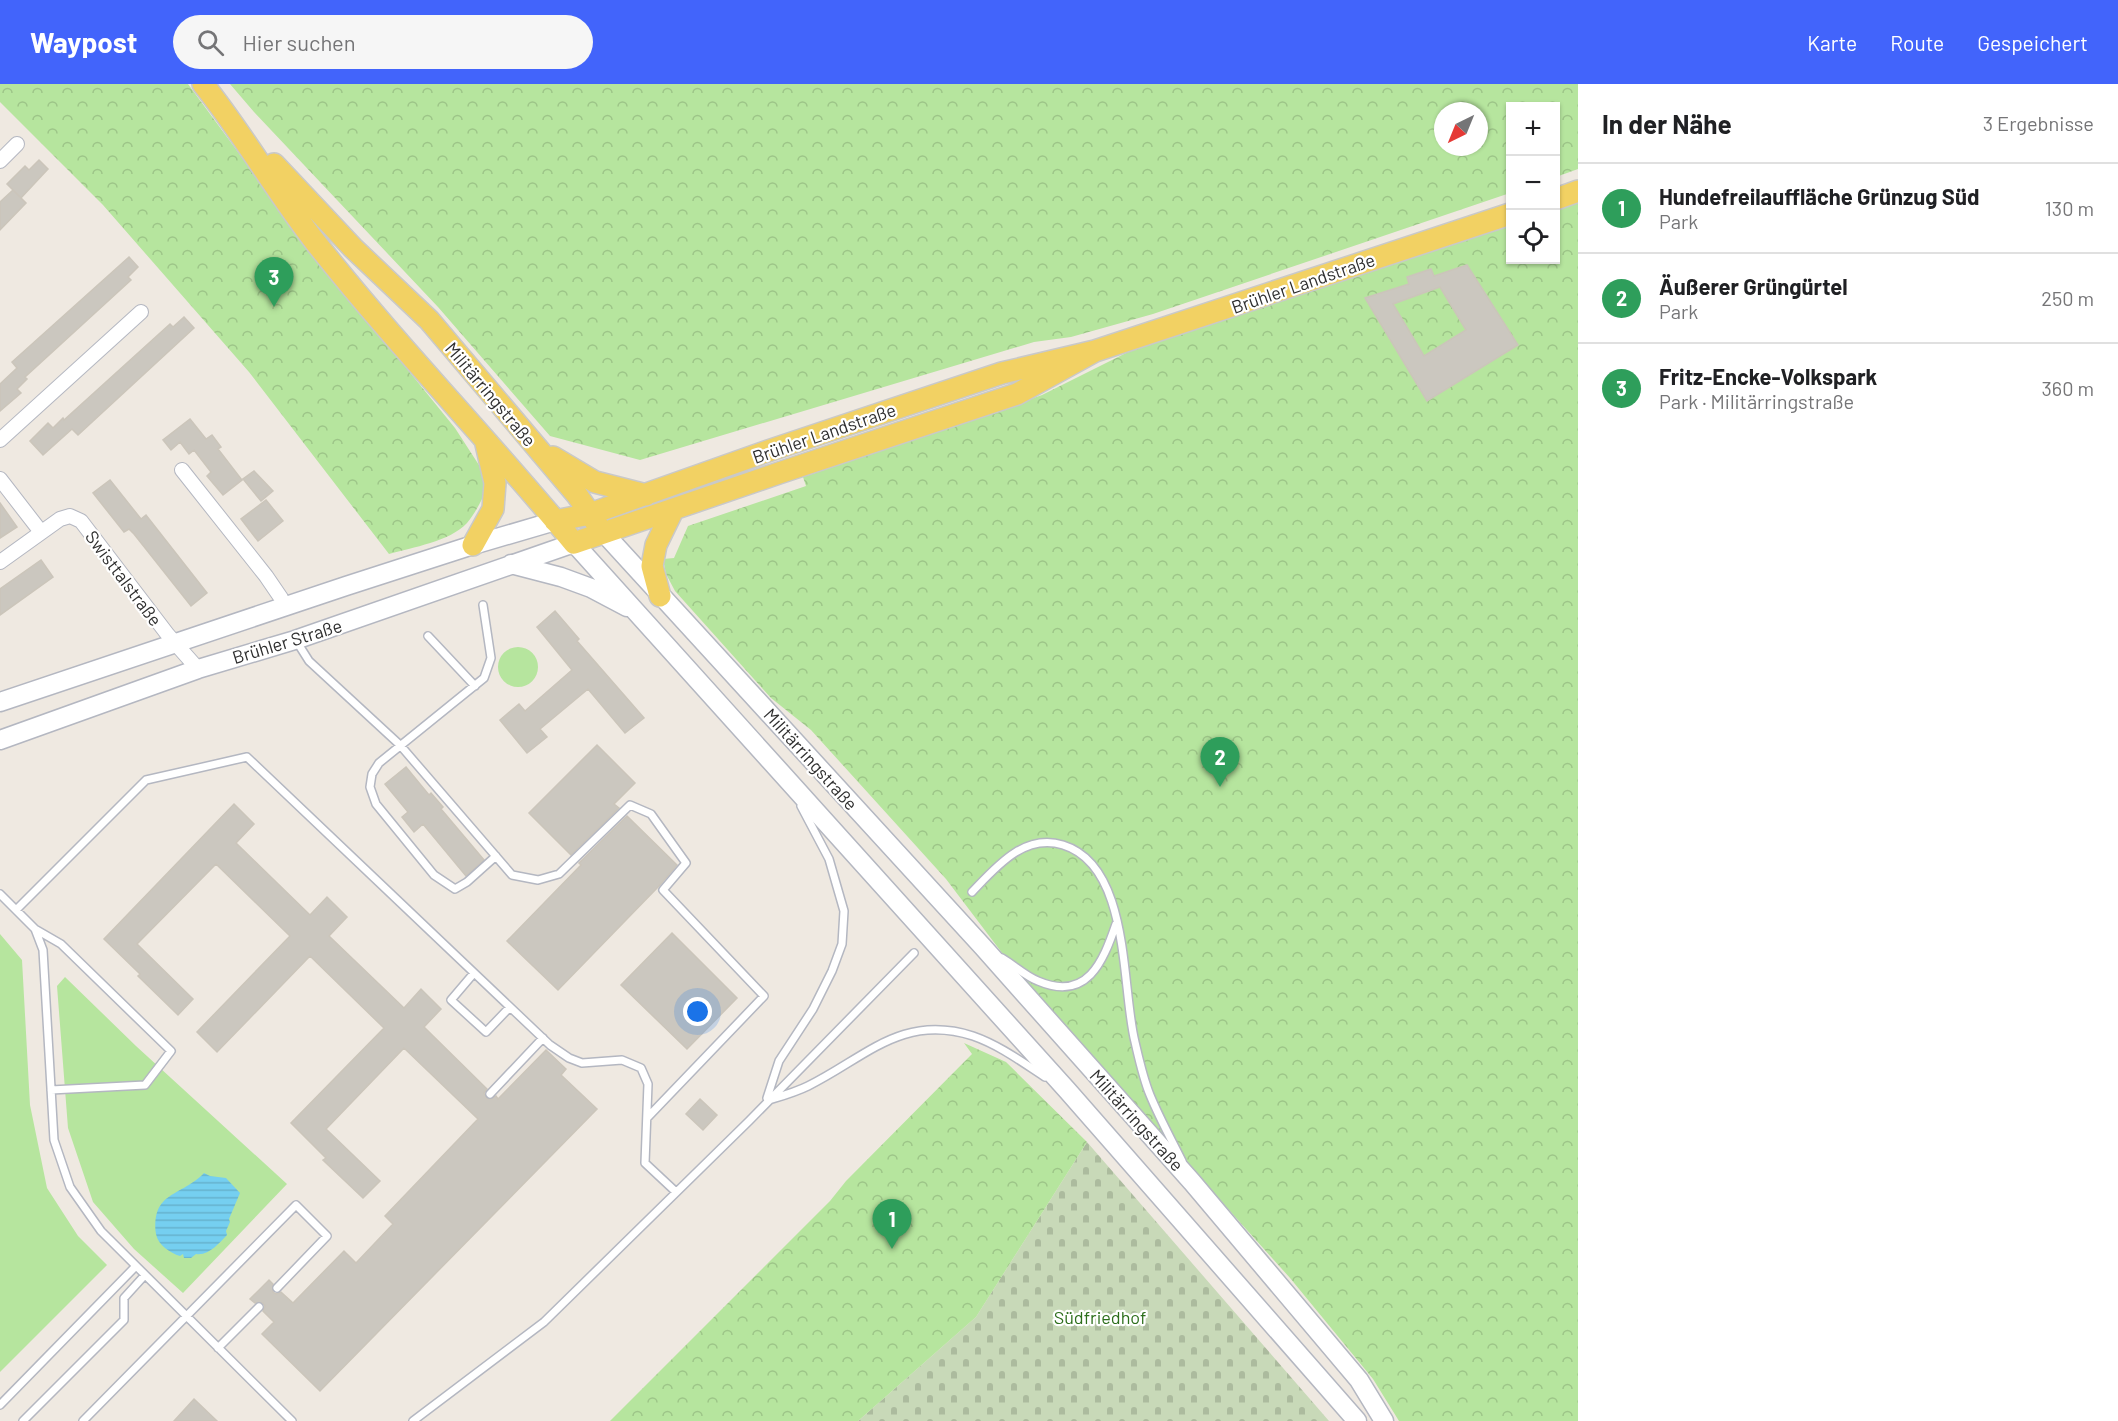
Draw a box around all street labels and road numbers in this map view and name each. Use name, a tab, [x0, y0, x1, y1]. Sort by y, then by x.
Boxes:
street label: Brühler Landstraße	[1228, 248, 1378, 318]
street label: Militärringstraße	[441, 337, 541, 451]
street label: Brühler Landstraße	[749, 398, 899, 468]
street label: Swisttalstraße	[81, 526, 167, 630]
street label: Brühler Straße	[229, 614, 345, 668]
street label: Militärringstraße	[760, 704, 862, 814]
street label: Militärringstraße	[1086, 1065, 1188, 1175]

